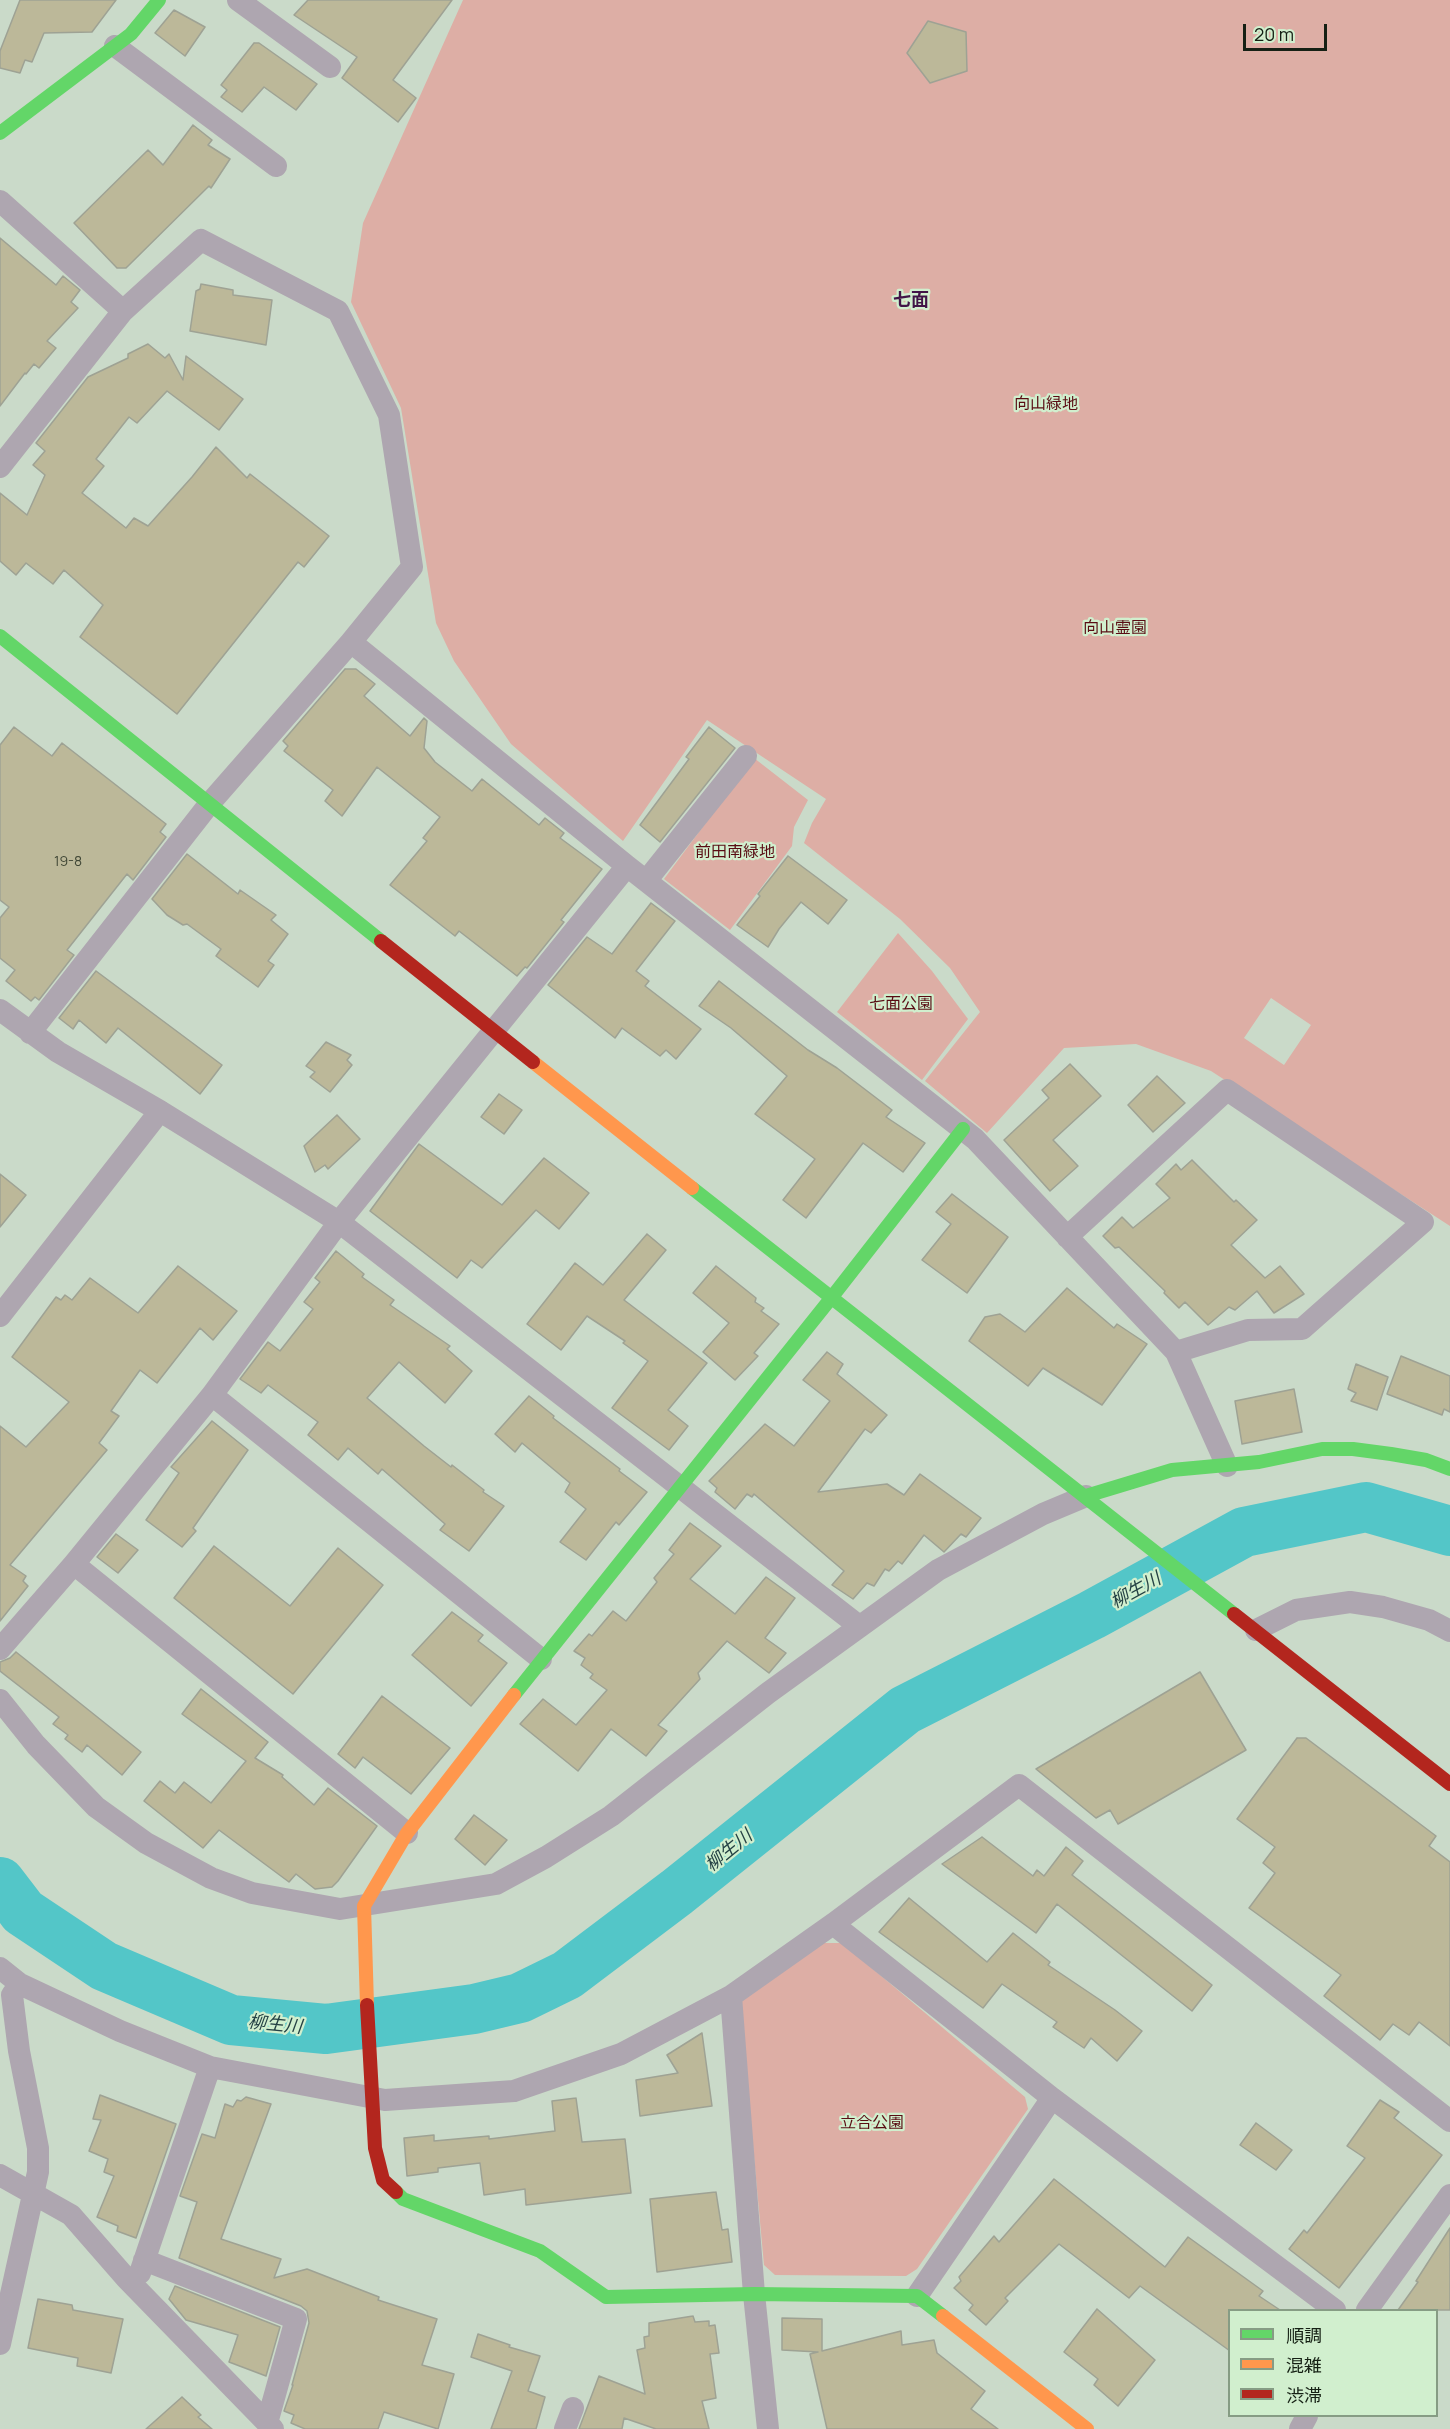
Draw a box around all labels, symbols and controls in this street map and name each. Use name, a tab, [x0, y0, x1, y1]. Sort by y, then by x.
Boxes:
scale bar	[1246, 12, 1330, 50]
text: 20 m	[1254, 22, 1294, 46]
district label: 七面	[893, 290, 929, 312]
park label: 向山緑地	[1014, 395, 1078, 415]
park label: 向山霊園	[1083, 619, 1147, 639]
park label: 前田南緑地	[695, 843, 775, 863]
house number: 19-8	[54, 854, 82, 870]
park label: 七面公園	[869, 995, 933, 1015]
water label: 柳生川	[1107, 1568, 1165, 1614]
water label: 柳生川	[701, 1826, 757, 1876]
water label: 柳生川	[247, 2011, 303, 2039]
park label: 立合公園	[840, 2114, 904, 2134]
legend	[1228, 2309, 1438, 2417]
text: 順調	[1286, 2323, 1322, 2347]
text: 混雑	[1286, 2353, 1322, 2377]
text: 渋滞	[1286, 2383, 1322, 2407]

